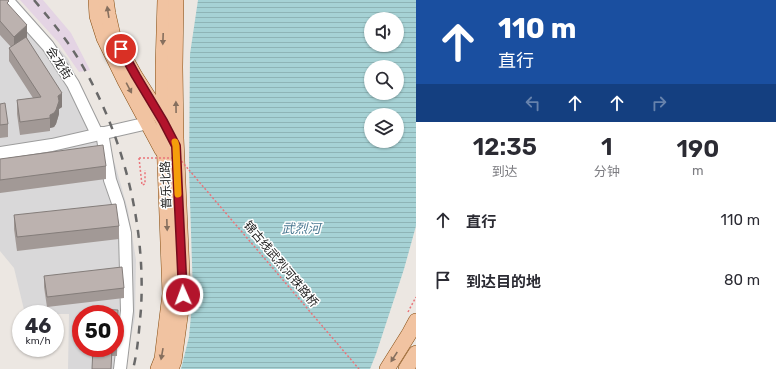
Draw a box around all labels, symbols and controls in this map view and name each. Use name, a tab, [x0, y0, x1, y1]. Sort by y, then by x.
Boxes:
one-way arrow	[105, 6, 111, 19]
map controls	[364, 12, 404, 148]
button: sound	[364, 12, 404, 52]
text: 110 m	[498, 12, 576, 45]
icon: ahead	[432, 16, 484, 68]
pin	[104, 32, 138, 66]
one-way arrow	[160, 33, 167, 45]
icon: arrive	[110, 38, 132, 60]
street label: 会龙街	[43, 44, 75, 82]
text: 直行	[498, 50, 534, 72]
button: search	[364, 60, 404, 100]
one-way arrow	[126, 82, 132, 94]
icon: left	[522, 92, 544, 114]
icon: ahead	[564, 92, 586, 114]
icon: ahead	[606, 92, 628, 114]
icon: right	[648, 92, 670, 114]
one-way arrow	[173, 100, 179, 113]
button: layers	[364, 108, 404, 148]
text: 12:35	[473, 133, 537, 161]
text: 1	[601, 133, 612, 161]
text: 190	[677, 135, 719, 163]
street label: 普乐北路	[158, 161, 174, 209]
text: m	[692, 163, 704, 178]
text: 到达	[492, 164, 518, 179]
text: 分钟	[594, 164, 620, 179]
icon: ahead	[432, 209, 454, 231]
text: 110 m	[721, 211, 760, 229]
text: 直行	[466, 213, 496, 231]
street label: 锦古线武烈河铁路桥	[241, 218, 321, 310]
one-way arrow	[164, 219, 171, 231]
water label: 武烈河	[281, 221, 323, 236]
icon: arrive	[432, 269, 454, 291]
text: 80 m	[724, 271, 760, 289]
text: 到达目的地	[466, 273, 541, 291]
position arrow	[162, 274, 204, 316]
speed limit sign: 50	[72, 305, 124, 357]
text: 46	[25, 314, 51, 338]
text: km/h	[26, 335, 50, 347]
one-way arrow	[159, 348, 165, 360]
one-way arrow	[390, 352, 398, 362]

